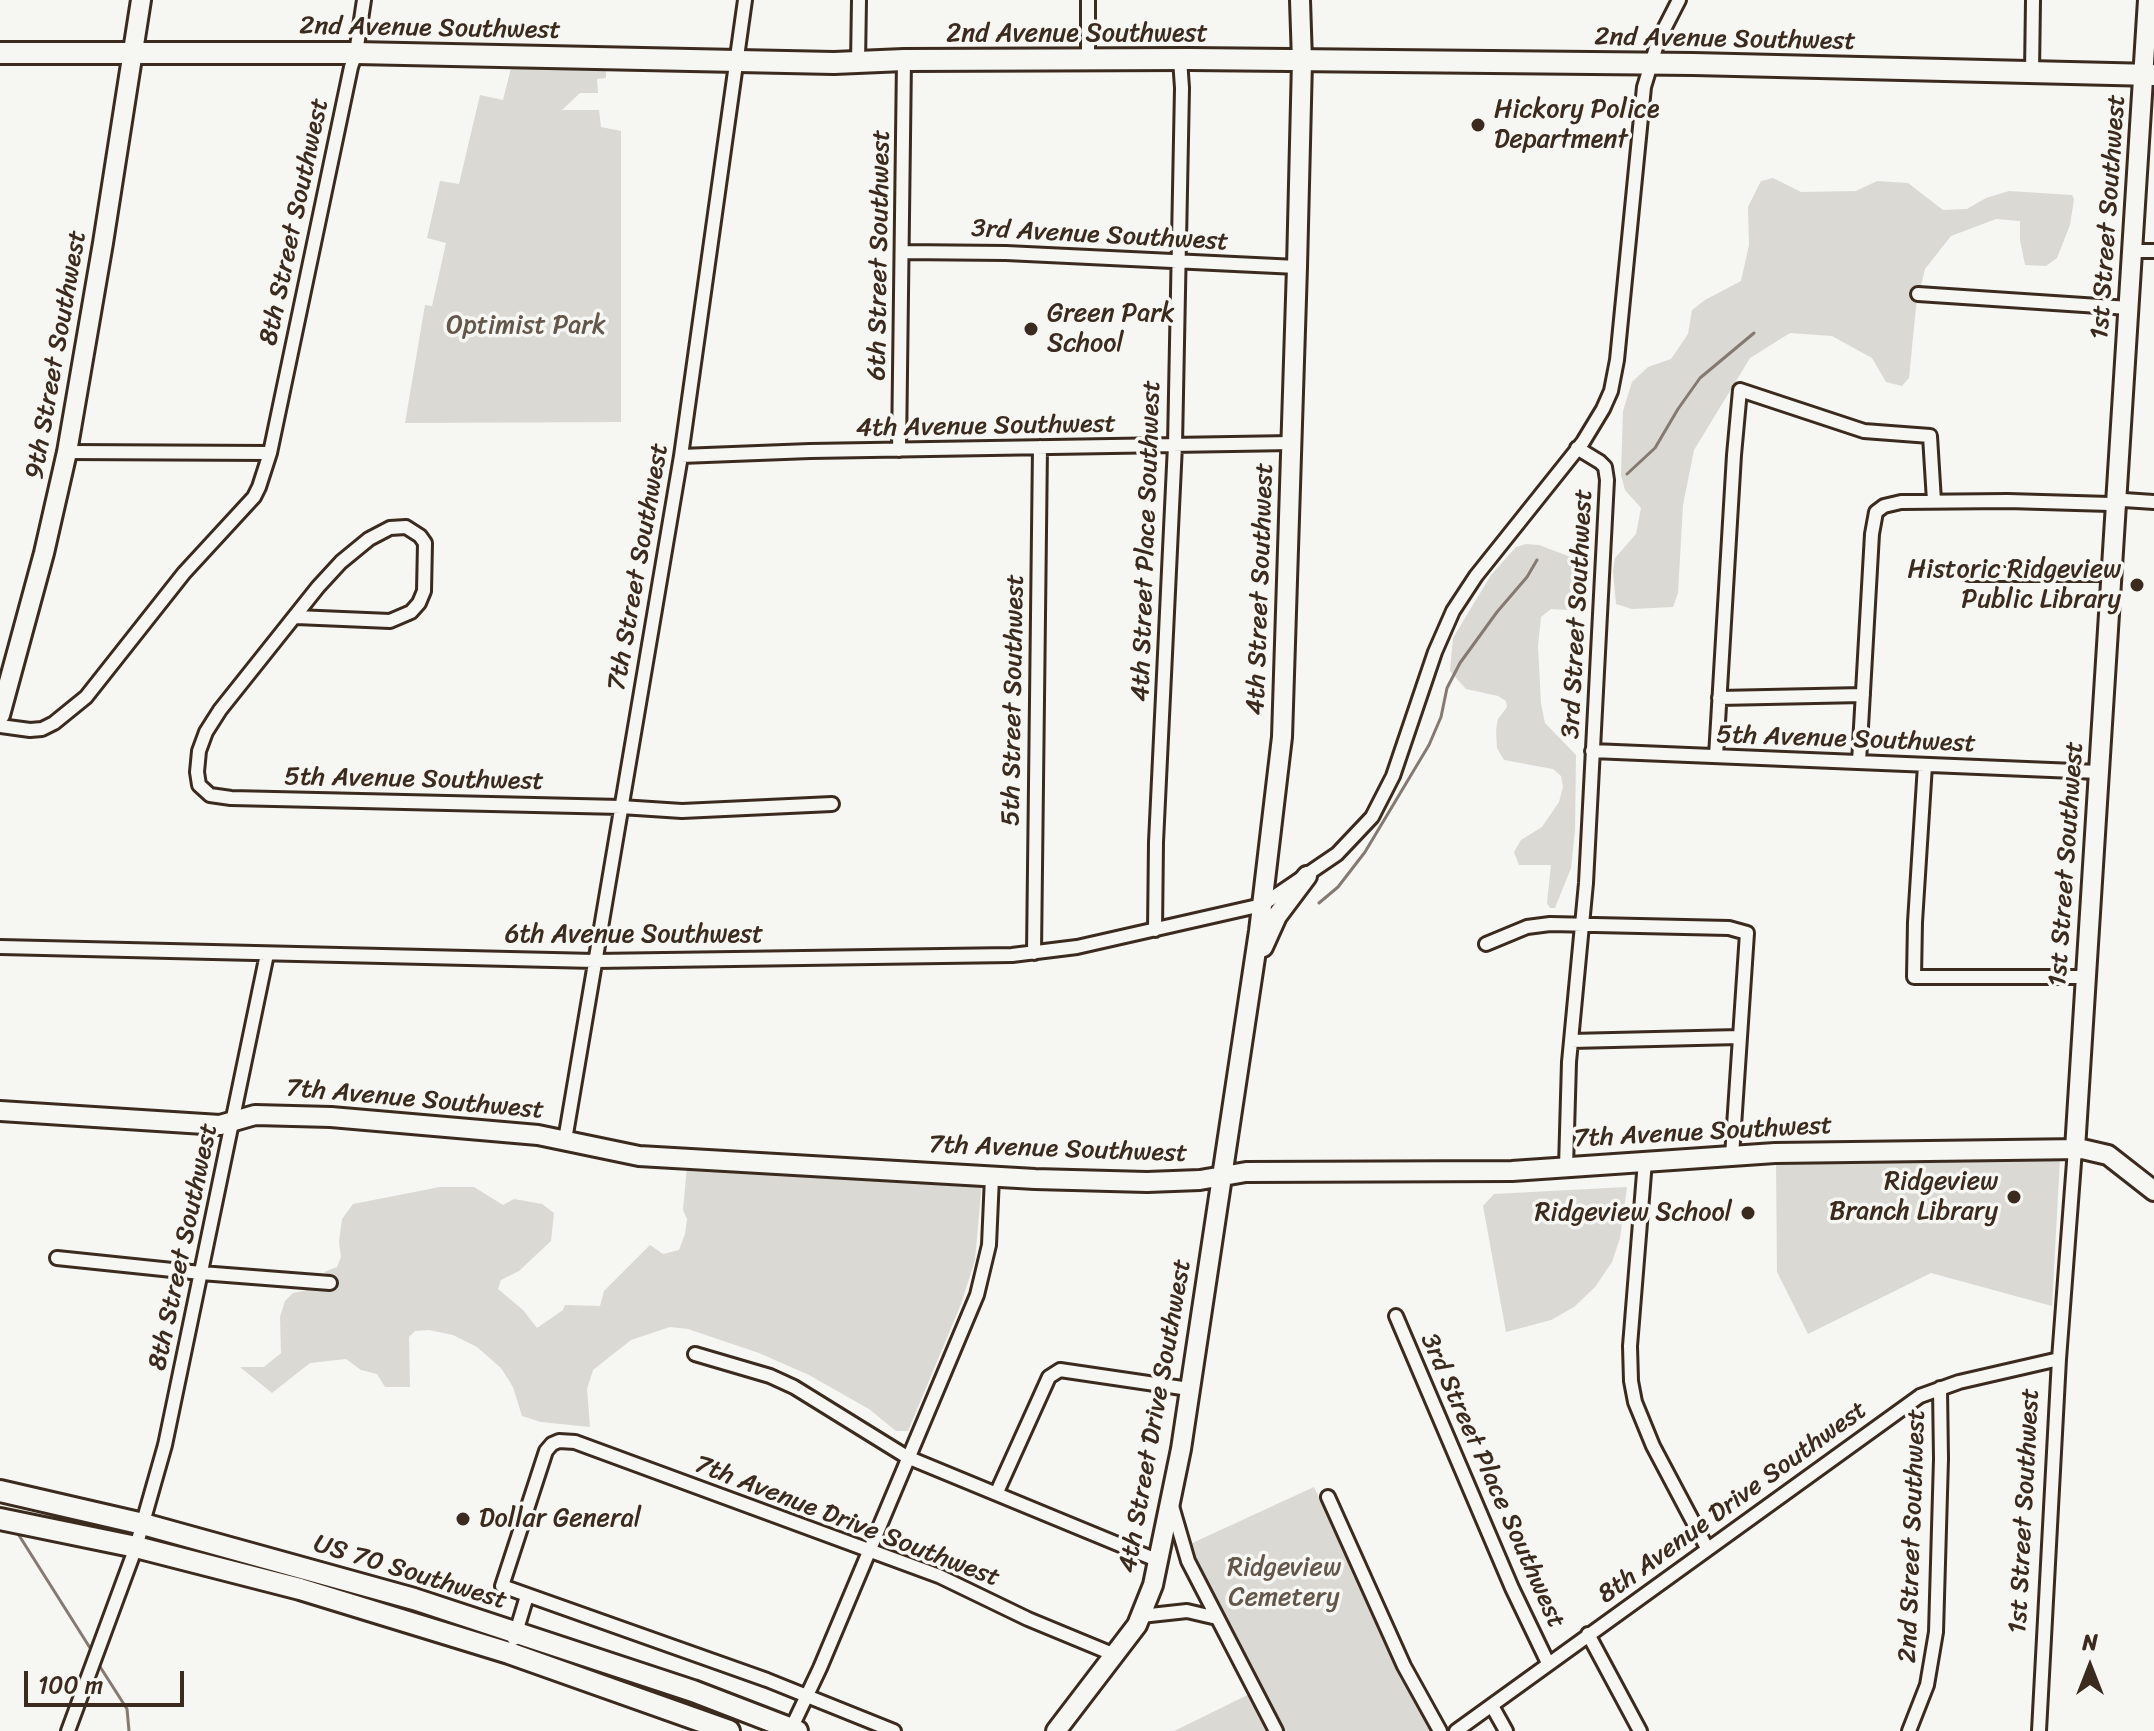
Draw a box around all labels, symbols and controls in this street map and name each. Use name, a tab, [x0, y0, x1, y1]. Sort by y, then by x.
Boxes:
street label: 2nd Avenue Southwest	[299, 11, 561, 47]
street label: 2nd Avenue Southwest	[946, 18, 1208, 50]
street label: 2nd Avenue Southwest	[1594, 22, 1856, 58]
street label: 1st Street Southwest	[2085, 93, 2133, 341]
place label: Hickory Police Department	[1494, 94, 1660, 156]
street label: 8th Street Southwest	[254, 96, 336, 348]
marker: Hickory Police Department	[1469, 116, 1487, 134]
street label: 6th Street Southwest	[862, 129, 898, 381]
street label: 3rd Avenue Southwest	[971, 214, 1229, 258]
street label: 9th Street Southwest	[20, 228, 94, 482]
place label: Green Park School	[1047, 298, 1175, 360]
park label: Optimist Park	[446, 310, 606, 342]
marker: Green Park School	[1022, 320, 1040, 338]
street label: 4th Street Place Southwest	[1126, 380, 1168, 702]
street label: 4th Avenue Southwest	[856, 409, 1116, 445]
street label: 7th Street Southwest	[602, 441, 676, 693]
street label: 4th Street Southwest	[1241, 462, 1281, 716]
street label: 3rd Street Southwest	[1556, 488, 1600, 740]
place label: Historic Ridgeview Public Library	[1908, 554, 2121, 616]
street label: 5th Street Southwest	[996, 574, 1032, 826]
marker: Historic Ridgeview Public Library	[2128, 576, 2146, 594]
street label: 5th Avenue Southwest	[1716, 720, 1976, 760]
street label: 1st Street Southwest	[2043, 740, 2091, 988]
street label: 5th Avenue Southwest	[284, 762, 544, 798]
street label: 6th Avenue Southwest	[505, 919, 763, 951]
street label: 7th Avenue Southwest	[285, 1073, 545, 1127]
street label: 7th Avenue Southwest	[1573, 1111, 1833, 1155]
street label: 8th Street Southwest	[143, 1121, 225, 1373]
street label: 7th Avenue Southwest	[928, 1130, 1188, 1170]
place label: Ridgeview Branch Library	[1829, 1166, 1998, 1228]
marker: Ridgeview Branch Library	[2005, 1188, 2023, 1206]
place label: Ridgeview School	[1535, 1197, 1732, 1229]
marker: Ridgeview School	[1739, 1204, 1757, 1222]
street label: 4th Street Drive Southwest	[1113, 1257, 1199, 1575]
street label: 3rd Street Place Southwest	[1413, 1329, 1571, 1633]
street label: 1st Street Southwest	[2003, 1387, 2047, 1635]
street label: 8th Avenue Drive Southwest	[1592, 1395, 1874, 1611]
street label: 2nd Street Southwest	[1893, 1408, 1933, 1664]
street label: 7th Avenue Drive Southwest	[690, 1449, 1004, 1595]
place label: Dollar General	[479, 1503, 641, 1535]
marker: Dollar General	[454, 1510, 472, 1528]
street label: US 70 Southwest	[310, 1529, 510, 1617]
park label: Ridgeview Cemetery	[1227, 1552, 1341, 1614]
text: N	[2082, 1623, 2098, 1662]
north arrow	[2050, 1627, 2130, 1707]
scale bar	[28, 1655, 188, 1705]
text: 100 m	[38, 1664, 103, 1706]

